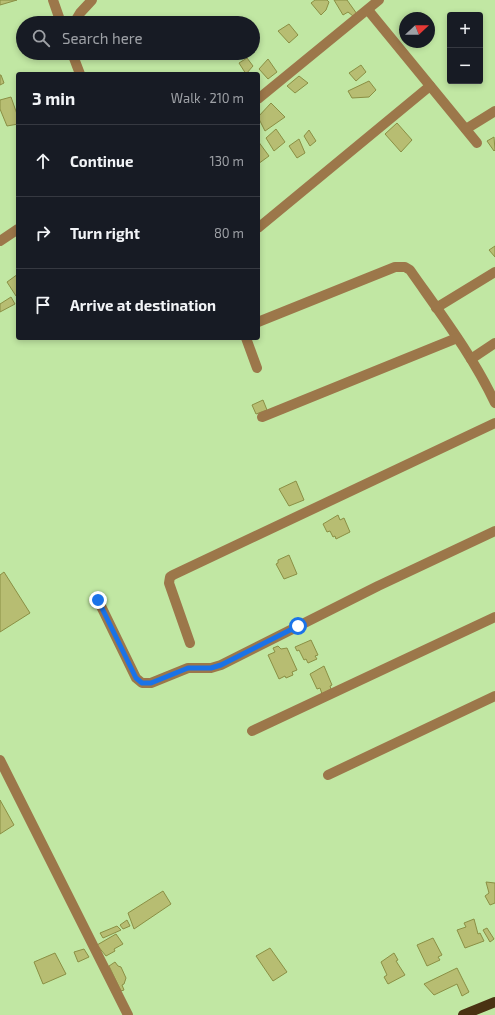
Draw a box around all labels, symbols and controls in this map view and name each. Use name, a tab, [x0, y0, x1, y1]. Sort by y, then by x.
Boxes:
north arrow	[399, 12, 435, 48]
map controls	[447, 12, 483, 84]
button: +	[447, 12, 483, 48]
search box	[16, 16, 260, 60]
icon: search	[30, 27, 52, 49]
text: Search here	[62, 29, 143, 47]
button: −	[447, 48, 483, 84]
text: 3 min	[32, 88, 75, 108]
text: Walk · 210 m	[171, 90, 244, 106]
icon: ahead	[32, 150, 54, 172]
text: Continue	[70, 152, 133, 170]
text: 130 m	[209, 153, 244, 169]
icon: right	[32, 222, 54, 244]
text: Turn right	[70, 224, 140, 242]
text: 80 m	[214, 225, 244, 241]
icon: arrive	[32, 294, 54, 316]
text: Arrive at destination	[70, 296, 216, 314]
route end	[89, 591, 107, 609]
route start	[289, 617, 307, 635]

